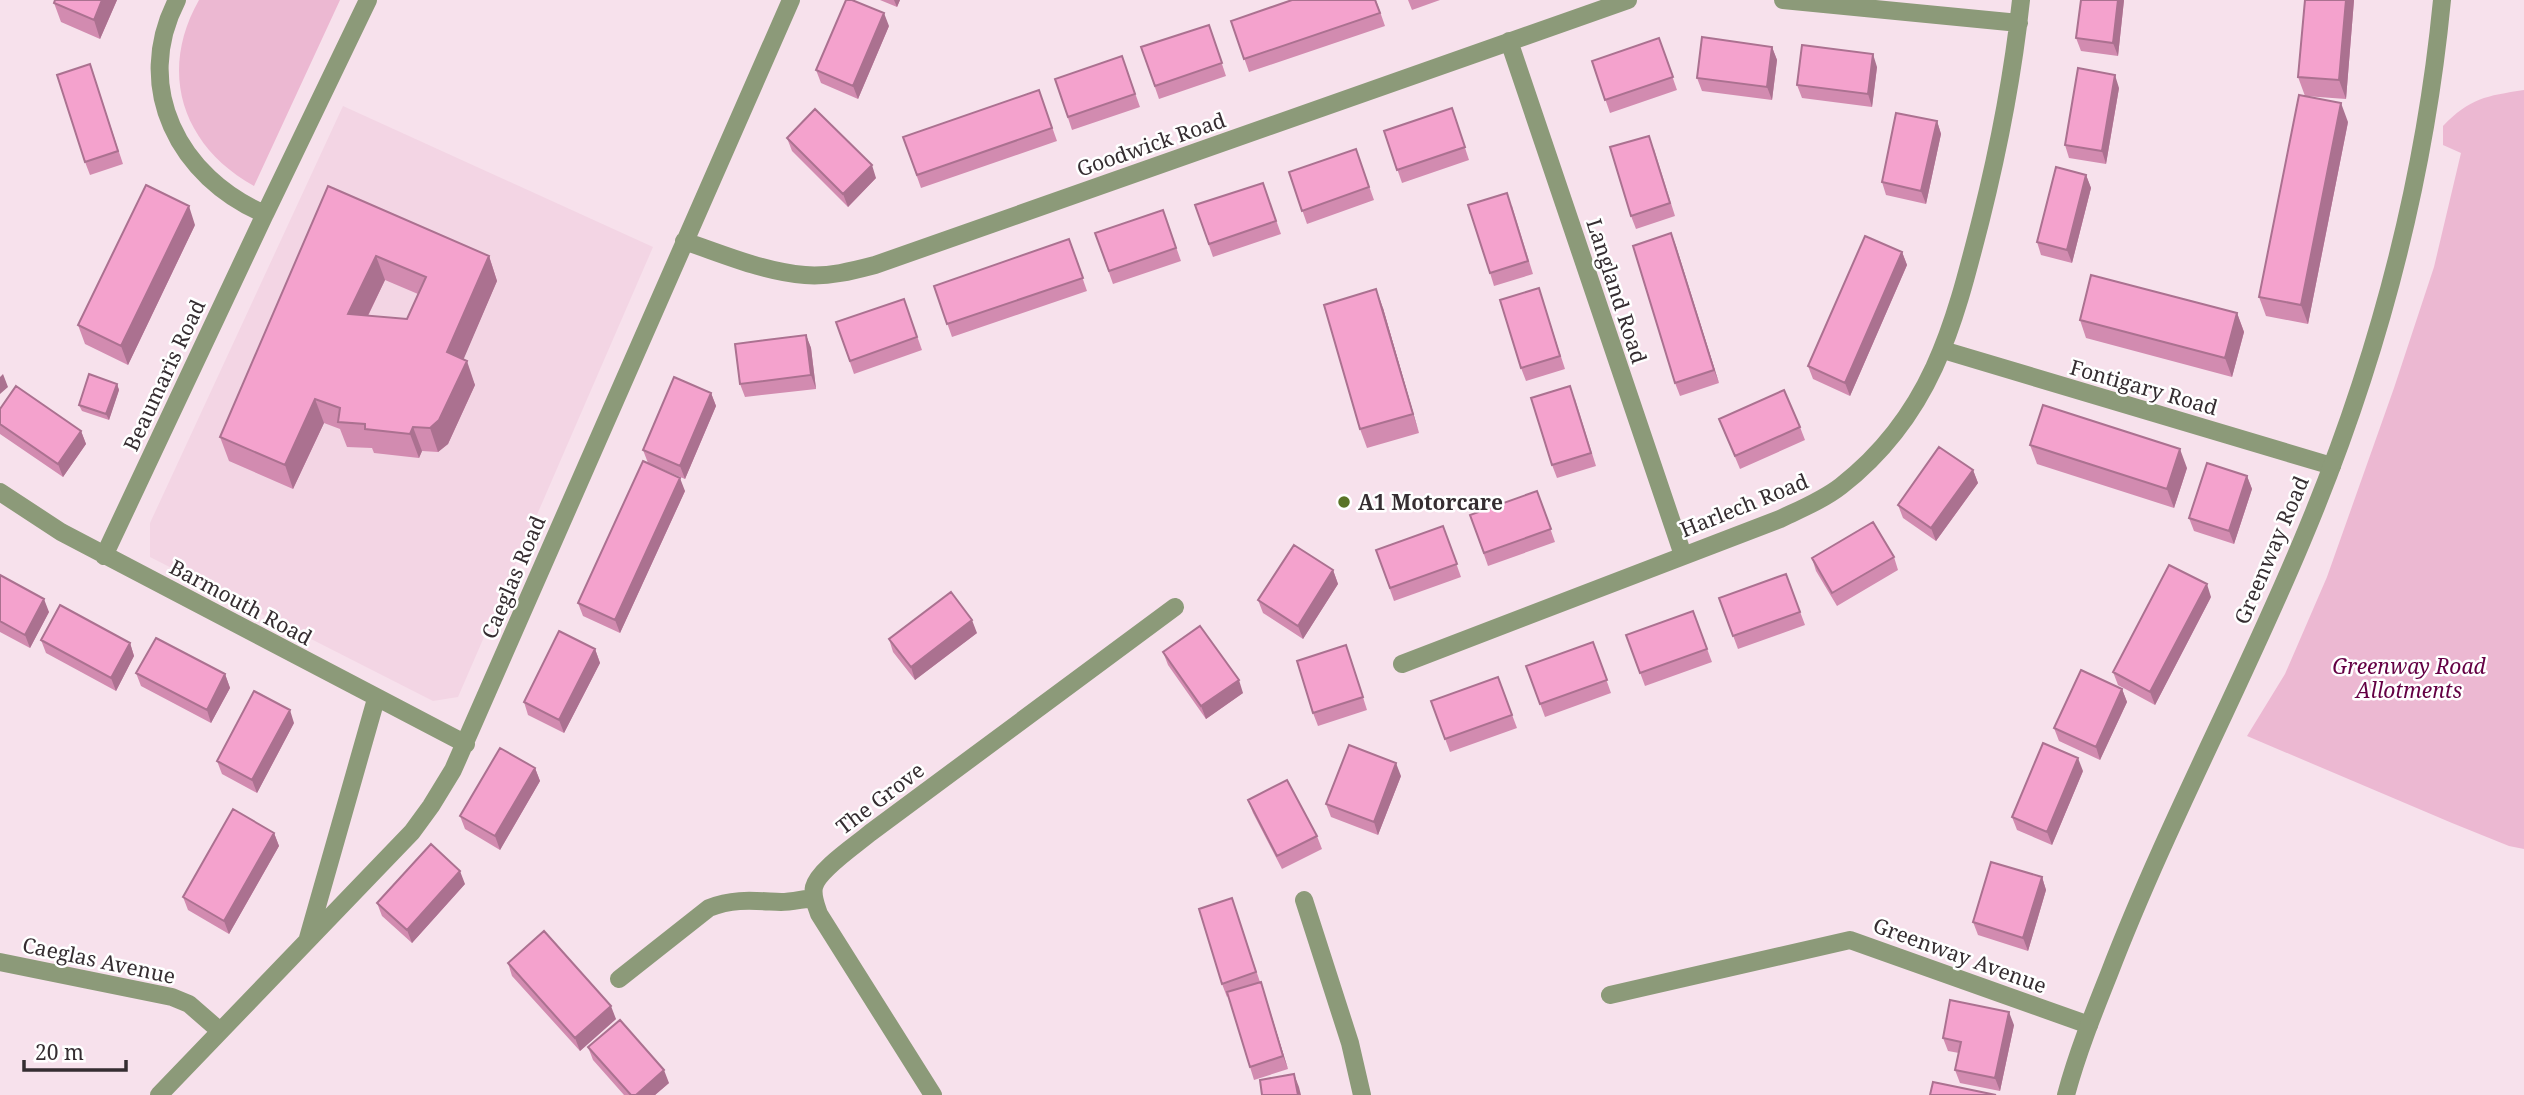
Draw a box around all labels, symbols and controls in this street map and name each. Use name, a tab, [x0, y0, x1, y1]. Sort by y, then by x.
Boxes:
street label: Goodwick Road	[1073, 105, 1229, 183]
street label: Langland Road	[1580, 215, 1654, 367]
street label: Beaumaris Road	[117, 295, 211, 455]
street label: Fontigary Road	[2067, 353, 2221, 421]
street label: Harlech Road	[1676, 467, 1812, 543]
street label: Greenway Road	[2227, 472, 2315, 628]
place label: A1 Motorcare	[1358, 488, 1503, 516]
marker: A1 Motorcare	[1336, 494, 1352, 510]
street label: Caeglas Road	[474, 511, 552, 643]
street label: Barmouth Road	[165, 553, 317, 651]
park label: Greenway Road Allotments	[2332, 652, 2487, 704]
street label: The Grove	[830, 756, 930, 840]
street label: Greenway Avenue	[1869, 911, 2051, 999]
street label: Caeglas Avenue	[20, 930, 178, 990]
scale bar	[24, 1028, 126, 1072]
text: 20 m	[35, 1038, 84, 1066]

